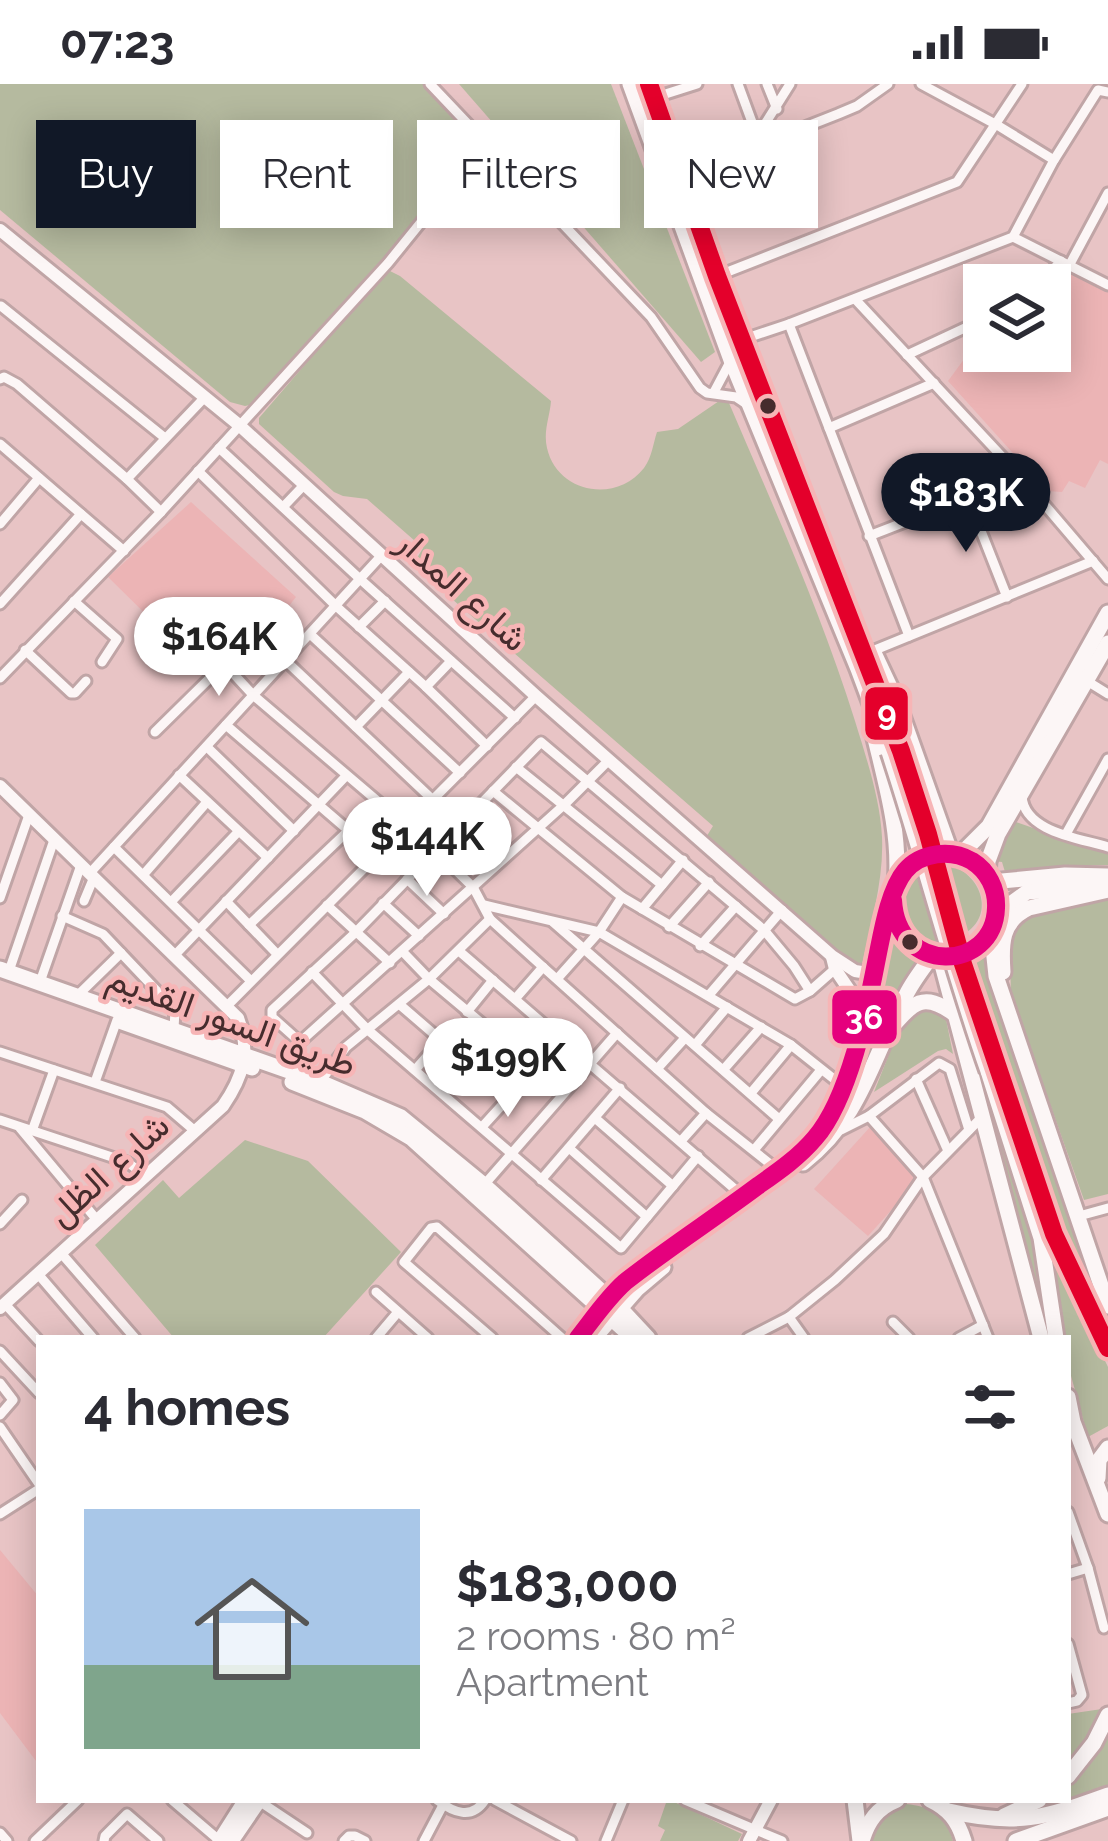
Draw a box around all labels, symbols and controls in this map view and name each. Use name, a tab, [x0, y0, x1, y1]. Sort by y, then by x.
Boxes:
text: 07:23	[60, 16, 174, 69]
chip: Buy	[36, 120, 196, 228]
chip: Rent	[220, 120, 393, 228]
chip: Filters	[417, 120, 620, 228]
chip: New	[644, 120, 818, 228]
map controls	[963, 264, 1071, 372]
button: layers	[963, 264, 1071, 372]
unlabelled marker	[757, 395, 779, 417]
pin: $183K	[882, 453, 1050, 555]
text: $183K	[908, 469, 1024, 515]
street label: شارع المدار	[386, 520, 537, 662]
pin: $164K	[135, 597, 303, 699]
text: $164K	[161, 613, 277, 659]
line badge: 9	[863, 685, 910, 742]
text: 9	[877, 694, 897, 733]
pin: $144K	[343, 797, 511, 899]
text: $144K	[370, 813, 484, 859]
unlabelled marker	[899, 931, 921, 953]
street label: طريق السور القديم	[101, 955, 362, 1087]
line badge: 36	[830, 988, 899, 1046]
text: 36	[845, 998, 883, 1037]
pin: $199K	[424, 1018, 592, 1120]
text: $199K	[450, 1034, 566, 1080]
street label: شارع الظل	[39, 1104, 180, 1237]
icon: filters	[957, 1374, 1023, 1440]
text: 4 homes	[84, 1377, 290, 1437]
text: $183,000	[456, 1553, 679, 1613]
icon: home	[180, 1557, 324, 1701]
text: 2 rooms · 80 m²	[456, 1613, 736, 1659]
text: Apartment	[456, 1659, 649, 1705]

